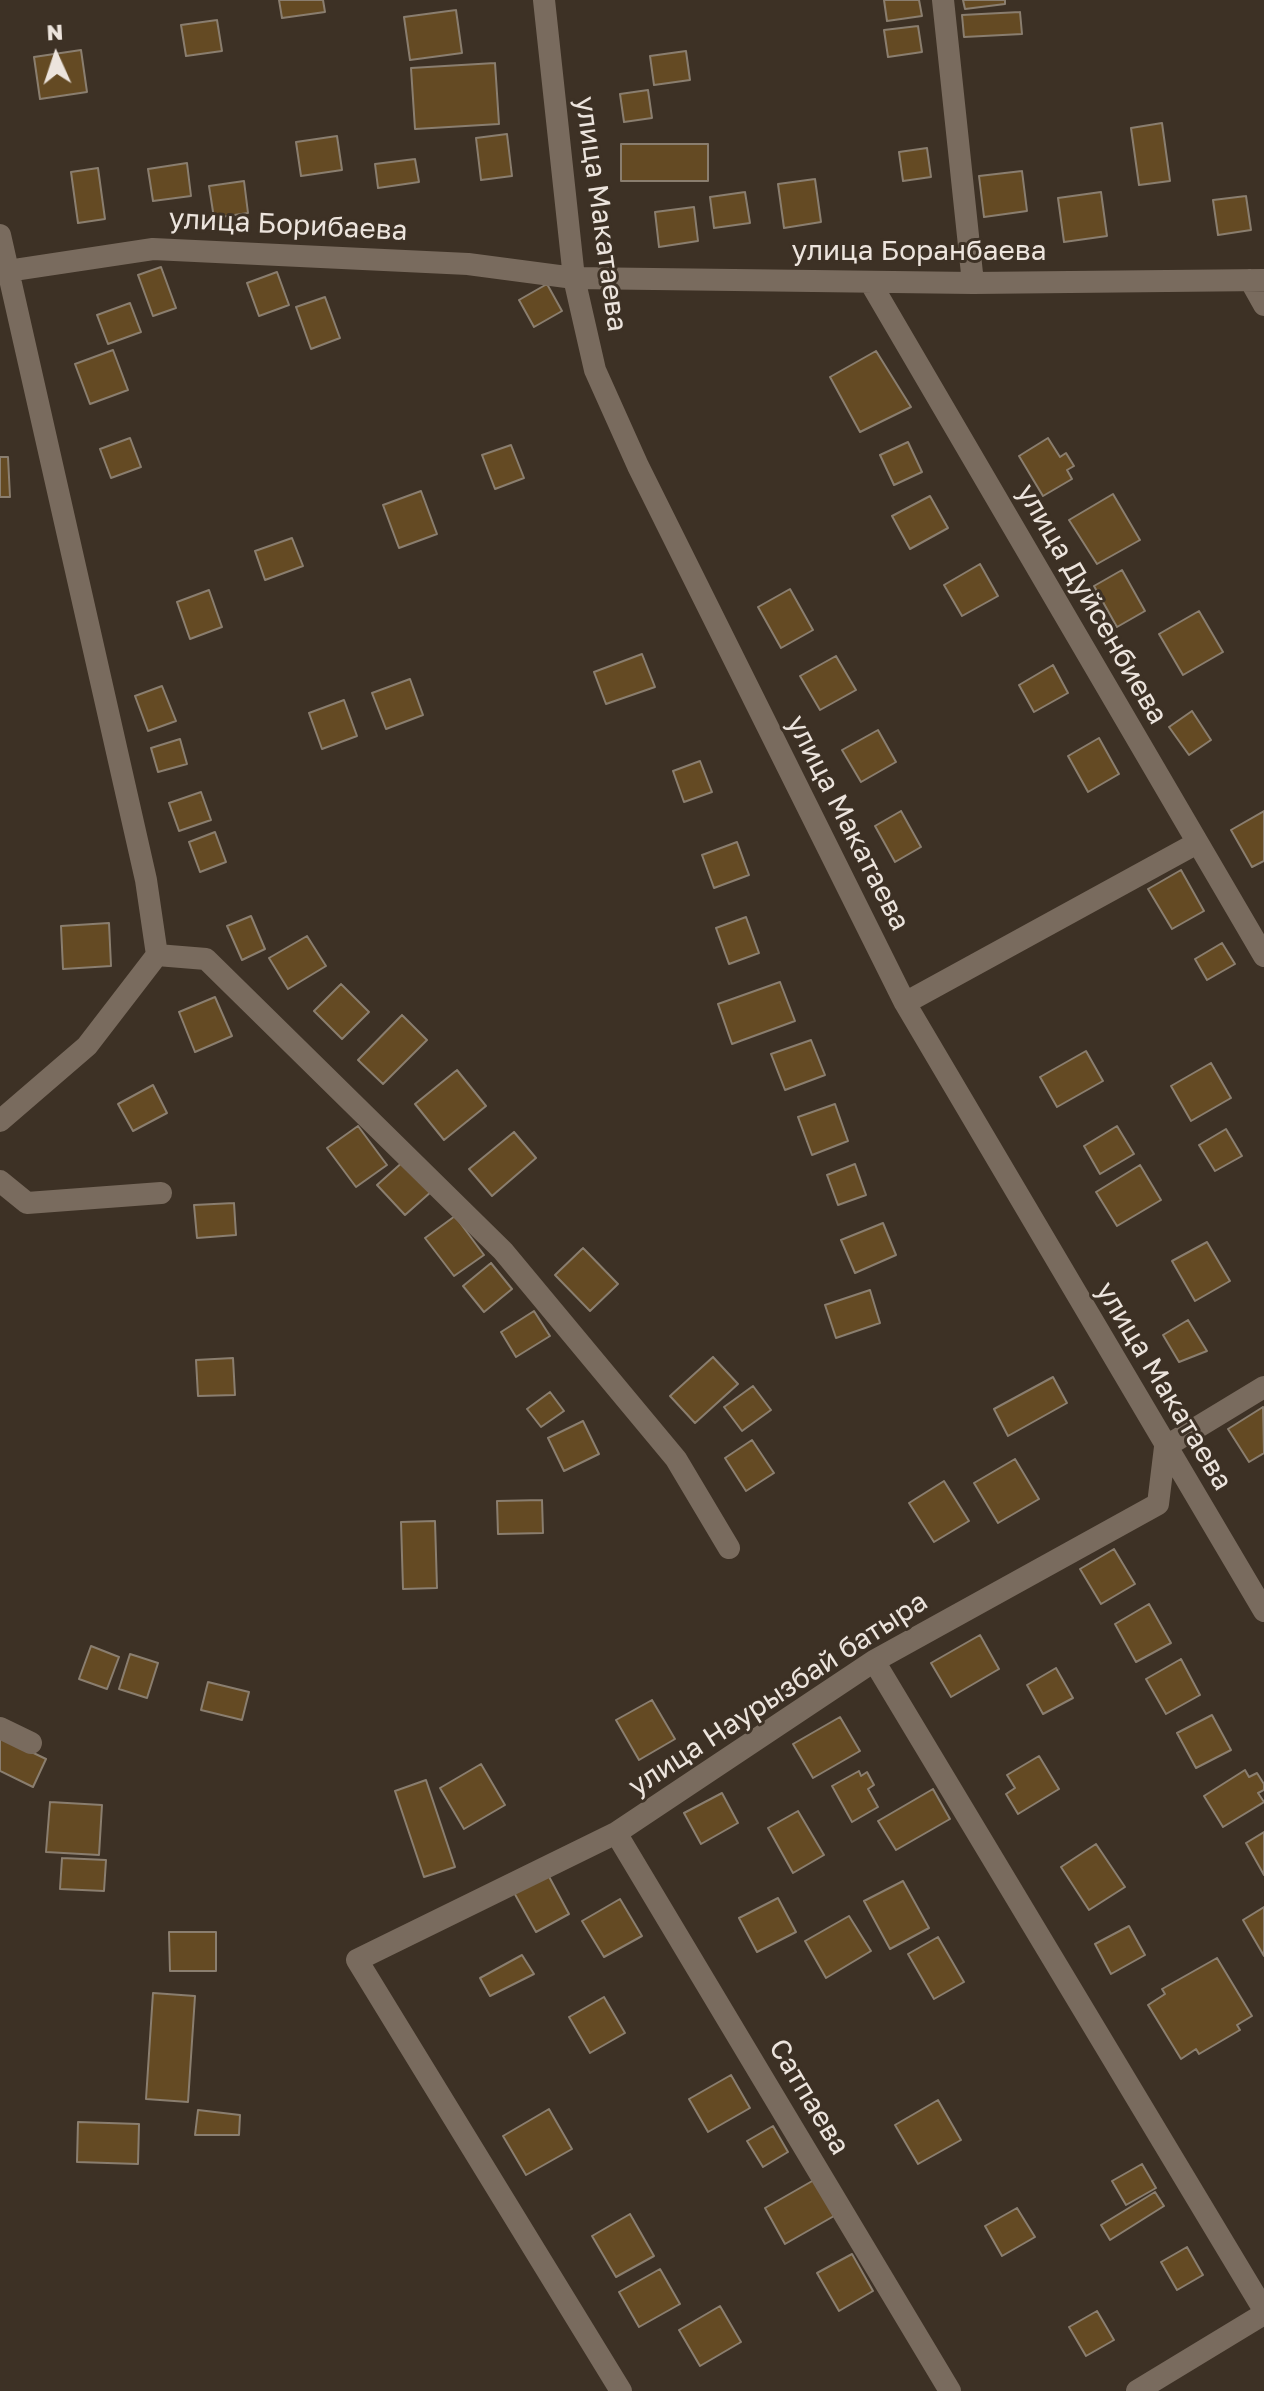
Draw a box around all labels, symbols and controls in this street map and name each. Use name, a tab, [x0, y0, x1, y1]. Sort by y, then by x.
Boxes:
north arrow	[16, 16, 96, 96]
text: N	[46, 18, 64, 45]
street label: улица Макатаева	[568, 94, 634, 334]
street label: улица Борибаева	[168, 202, 408, 248]
street label: улица Боранбаева	[792, 234, 1046, 268]
street label: улица Дуйсенбиева	[1009, 478, 1175, 730]
street label: улица Макатаева	[779, 710, 917, 936]
street label: улица Макатаева	[1089, 1276, 1239, 1496]
street label: улица Наурызбай батыра	[622, 1585, 934, 1803]
street label: Сатпаева	[761, 2033, 857, 2161]

